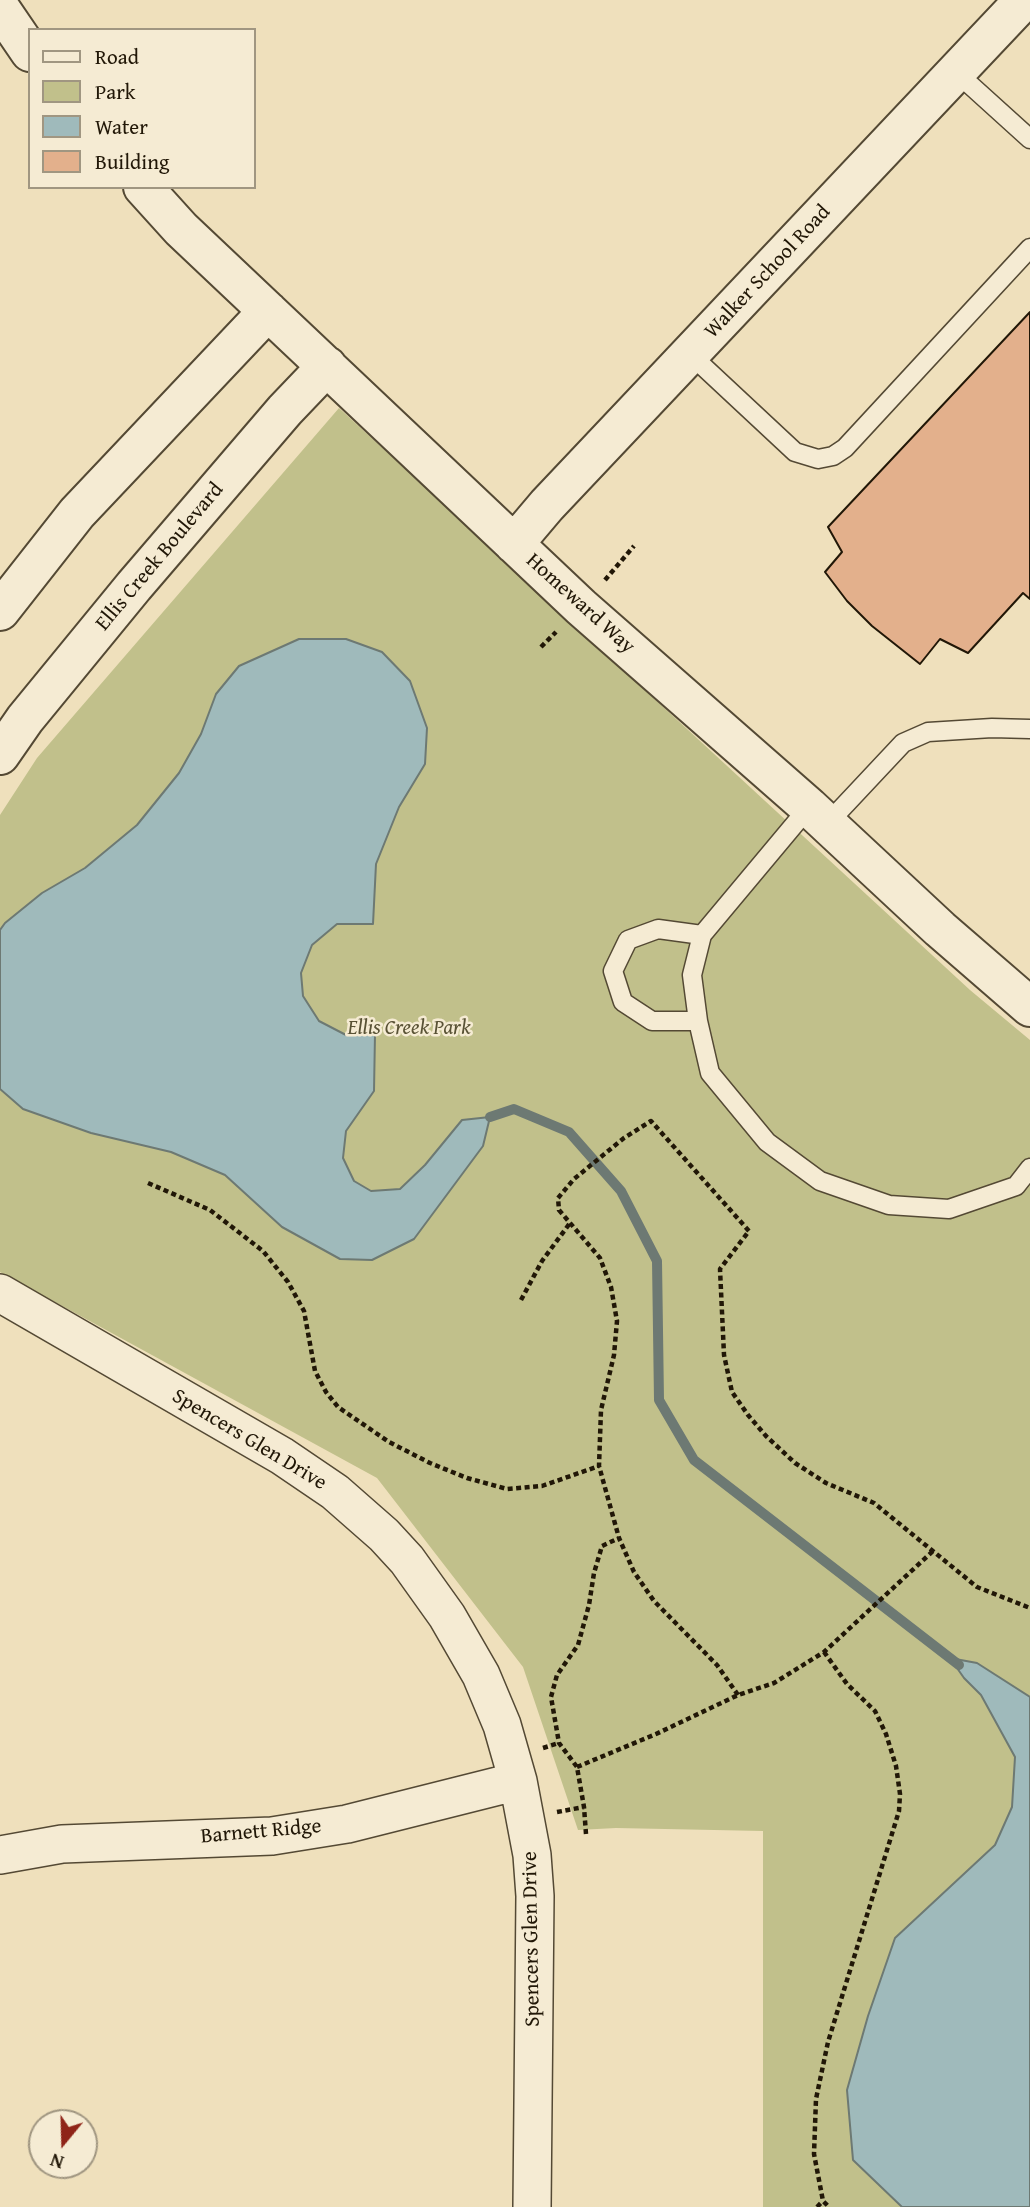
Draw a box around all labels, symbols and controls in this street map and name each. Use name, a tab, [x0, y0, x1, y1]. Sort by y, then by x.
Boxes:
legend	[28, 28, 256, 189]
text: Road	[95, 41, 139, 72]
text: Park	[95, 76, 136, 107]
text: Water	[95, 111, 148, 142]
text: Building	[95, 146, 169, 177]
street label: Walker School Road	[700, 200, 836, 344]
street label: Ellis Creek Boulevard	[91, 478, 229, 636]
street label: Homeward Way	[520, 549, 640, 659]
park label: Ellis Creek Park	[347, 1016, 471, 1042]
street label: Spencers Glen Drive	[167, 1384, 331, 1496]
street label: Barnett Ridge	[200, 1814, 322, 1850]
street label: Spencers Glen Drive	[518, 1851, 546, 2027]
north arrow	[28, 2109, 98, 2179]
text: N	[46, 2147, 67, 2177]

